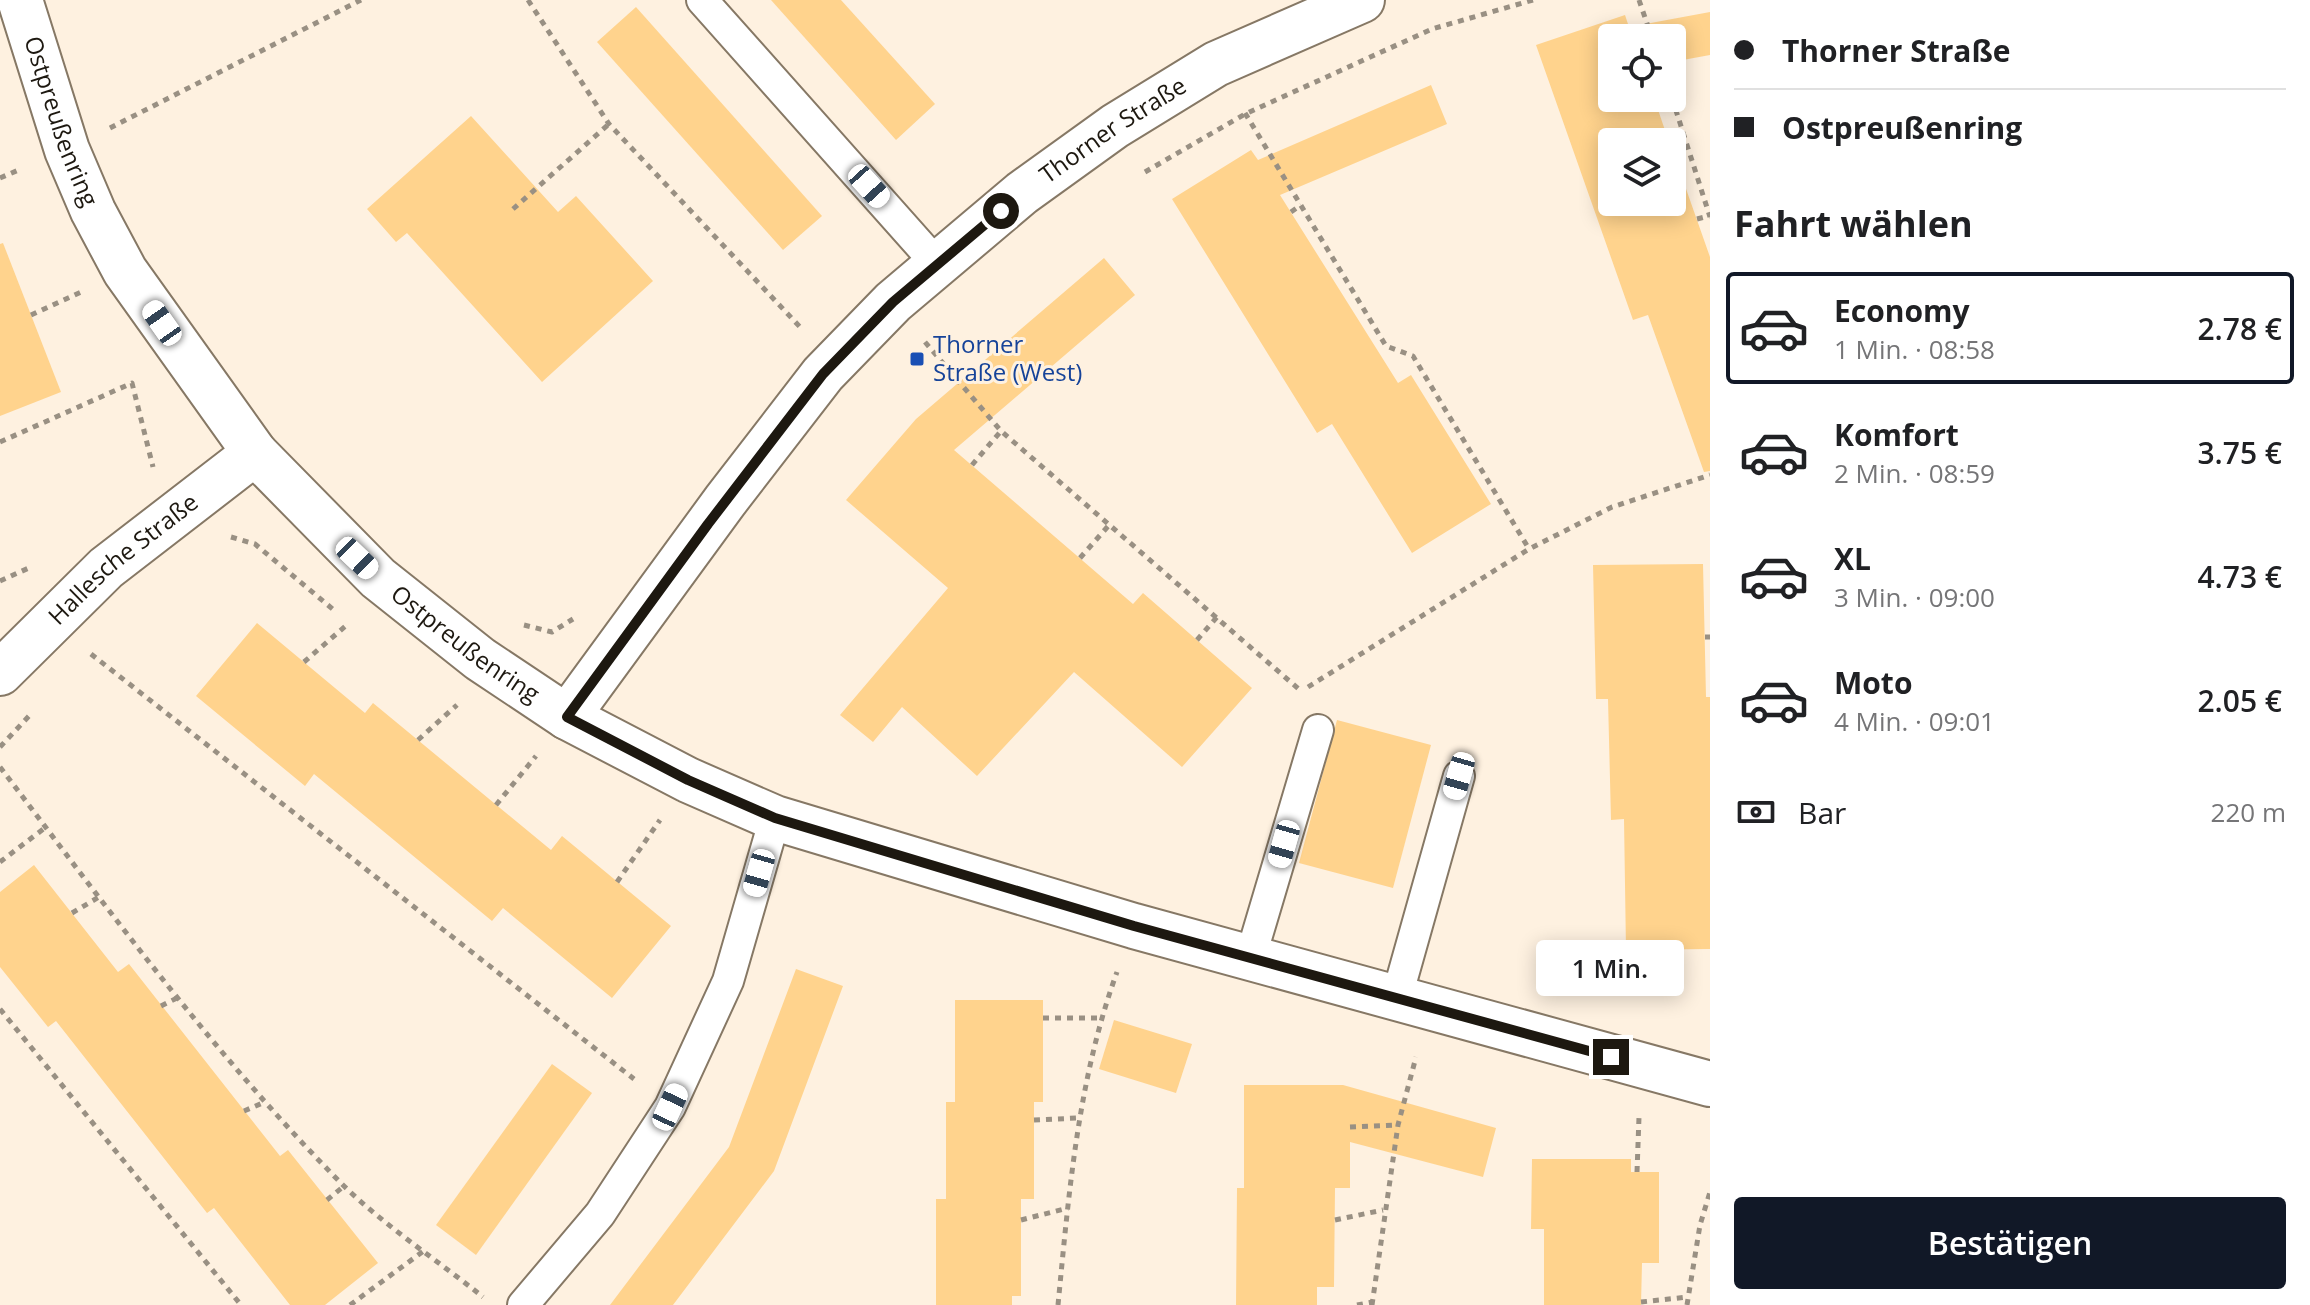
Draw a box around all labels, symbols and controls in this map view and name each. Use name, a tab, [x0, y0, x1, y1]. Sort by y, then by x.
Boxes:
map controls	[1598, 24, 1686, 216]
button: locate	[1598, 24, 1686, 112]
text: Thorner Straße	[1782, 30, 2011, 71]
street label: Ostpreußenring	[17, 32, 107, 211]
street label: Thorner Straße	[1032, 68, 1192, 190]
text: Ostpreußenring	[1782, 107, 2022, 148]
button: layers	[1598, 128, 1686, 216]
car	[844, 160, 894, 212]
route start	[983, 193, 1019, 229]
text: Fahrt wählen	[1734, 199, 1973, 248]
text: Economy	[1834, 290, 1970, 331]
icon: car	[1738, 292, 1810, 364]
car	[138, 296, 186, 350]
text: 2.78 €	[2197, 308, 2282, 349]
place label: Thorner Straße (West)	[933, 327, 1082, 388]
text: 1 Min. · 08:58	[1834, 331, 1995, 367]
marker: Thorner Straße (West)	[908, 350, 926, 368]
text: Komfort	[1834, 414, 1959, 455]
icon: car	[1738, 416, 1810, 488]
text: 3.75 €	[2197, 432, 2282, 473]
text: 2 Min. · 08:59	[1834, 455, 1995, 491]
street label: Hallesche Straße	[40, 485, 204, 631]
car	[331, 533, 383, 583]
text: XL	[1834, 538, 1871, 579]
icon: car	[1738, 540, 1810, 612]
text: 4.73 €	[2197, 556, 2282, 597]
street label: Ostpreußenring	[385, 577, 547, 709]
text: 3 Min. · 09:00	[1834, 579, 1995, 615]
text: Moto	[1834, 662, 1912, 703]
icon: car	[1738, 664, 1810, 736]
text: 2.05 €	[2197, 680, 2282, 721]
text: 4 Min. · 09:01	[1834, 703, 1995, 739]
car	[1441, 750, 1477, 802]
icon: cash	[1734, 790, 1778, 834]
text: Bar	[1798, 792, 1846, 833]
text: 220 m	[2211, 794, 2286, 830]
car	[1266, 818, 1302, 870]
car	[741, 847, 777, 899]
callout: 1 Min.	[1537, 941, 1685, 997]
text: 1 Min.	[1572, 950, 1648, 986]
route end	[1593, 1039, 1629, 1075]
car	[649, 1080, 691, 1134]
button: Bestätigen	[1734, 1197, 2286, 1289]

